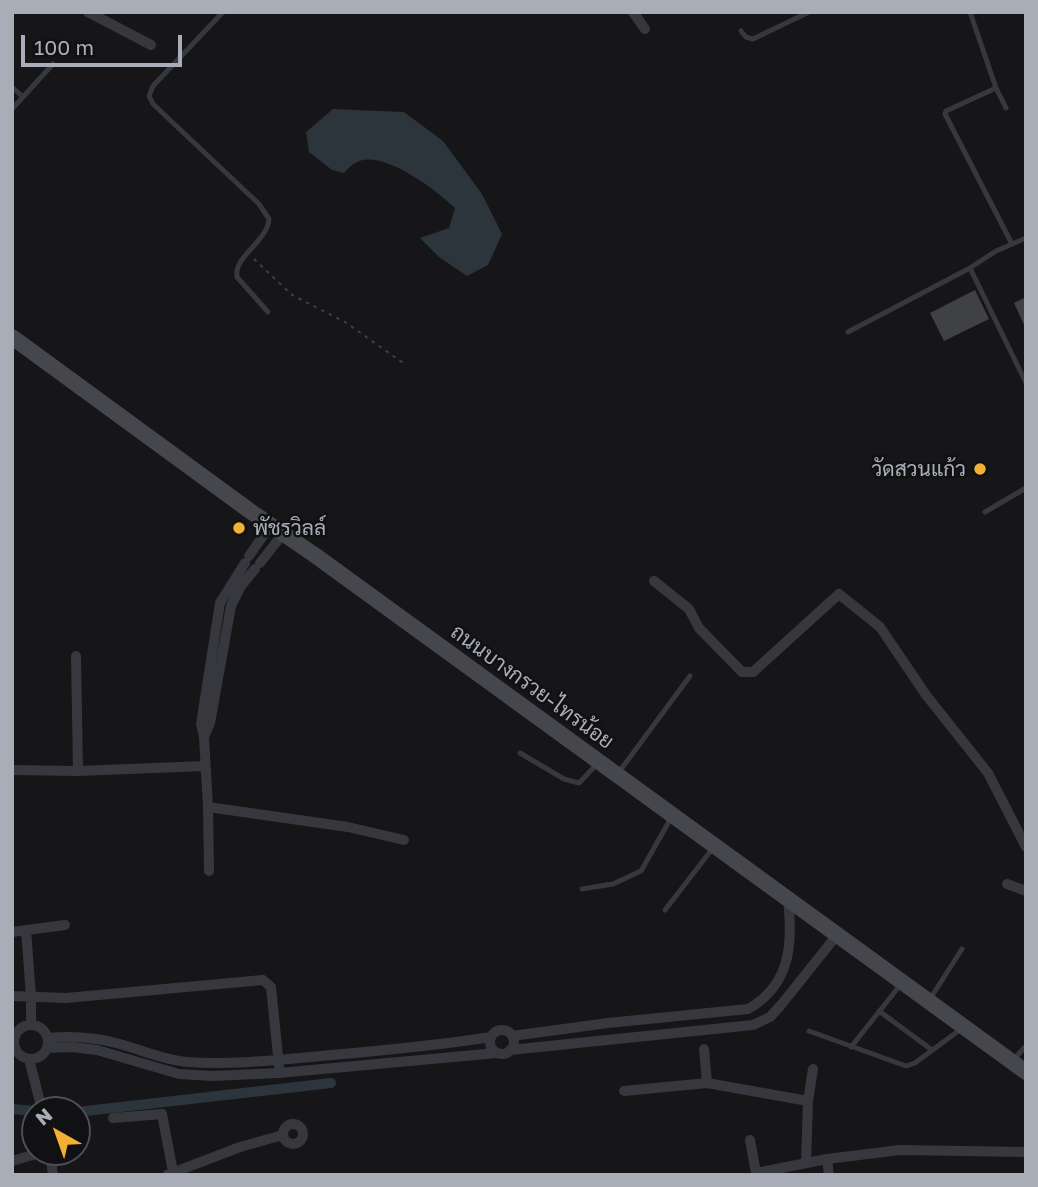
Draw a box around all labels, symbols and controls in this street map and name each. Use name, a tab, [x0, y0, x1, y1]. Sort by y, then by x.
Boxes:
scale bar	[24, 21, 186, 65]
text: 100 m	[34, 34, 94, 60]
place label: วัดสวนแก้ว	[872, 456, 966, 482]
marker: วัดสวนแก้ว	[972, 461, 988, 477]
place label: พัชรวิลล์	[253, 515, 326, 541]
marker: พัชรวิลล์	[231, 520, 247, 536]
street label: ถนนบางกรวย-ไทรน้อย	[446, 619, 618, 755]
north arrow	[21, 1096, 91, 1166]
text: N	[31, 1103, 56, 1130]

